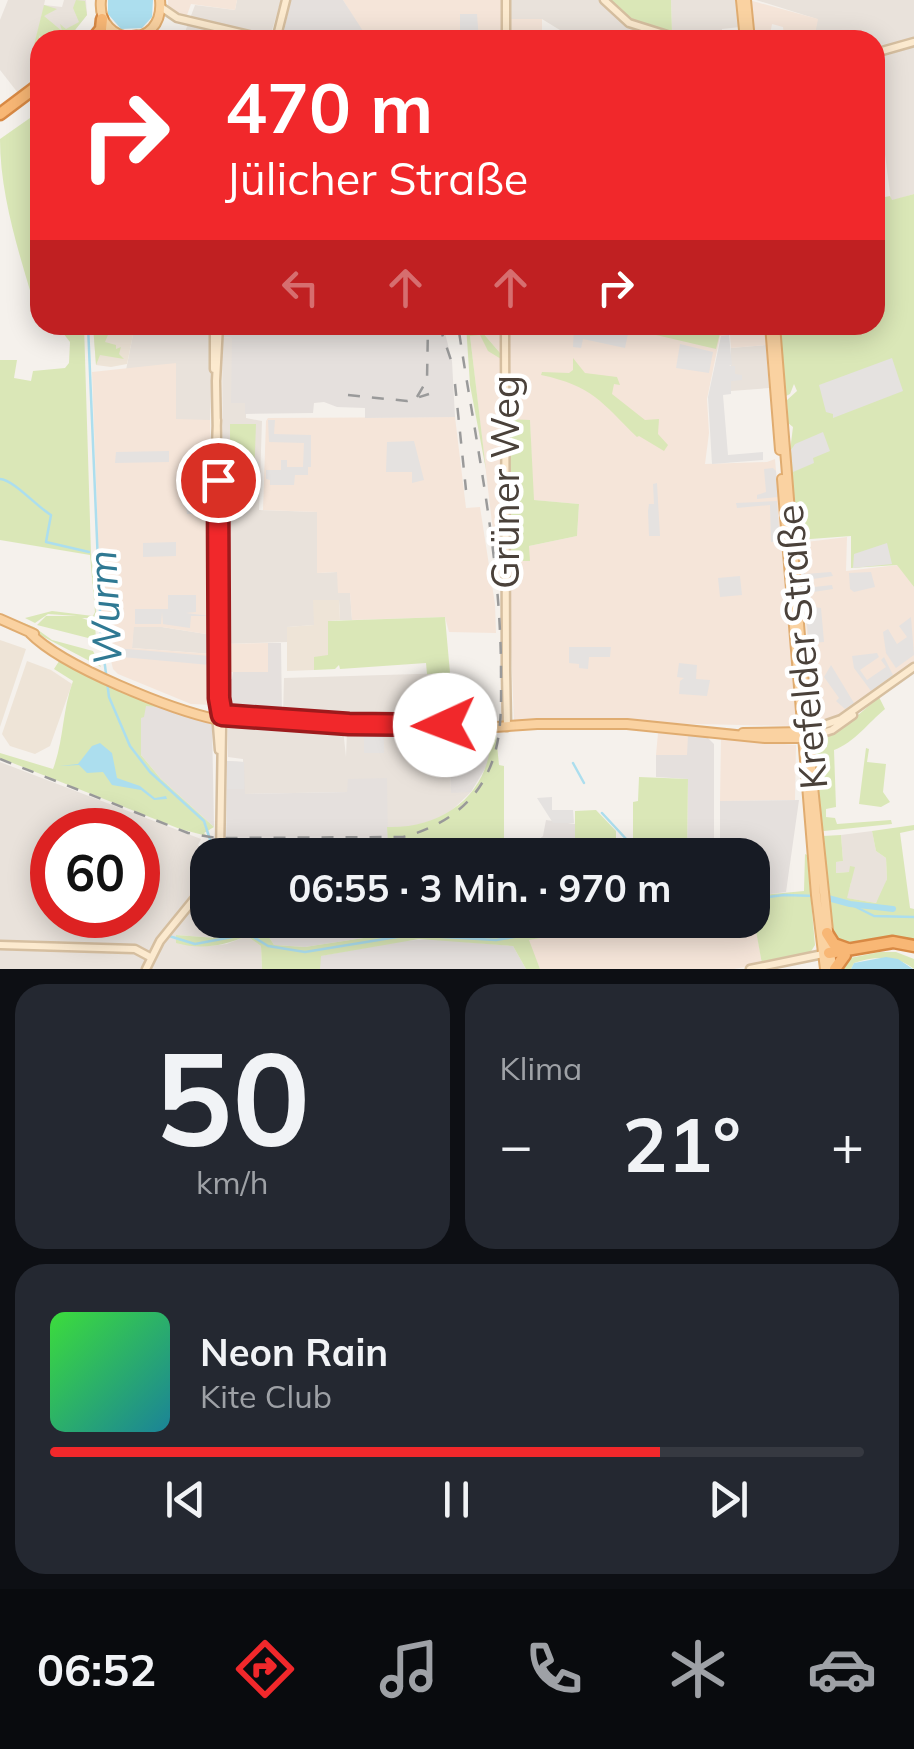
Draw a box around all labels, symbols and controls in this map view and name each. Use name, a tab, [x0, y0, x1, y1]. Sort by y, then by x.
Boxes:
text: 470 m	[225, 63, 433, 151]
icon: right	[60, 70, 190, 200]
text: Jülicher Straße	[225, 150, 528, 206]
icon: left	[273, 260, 328, 315]
icon: ahead	[378, 260, 433, 315]
icon: ahead	[483, 260, 538, 315]
icon: right	[588, 260, 643, 315]
street label: Grüner Weg	[481, 375, 529, 589]
pin	[176, 438, 261, 523]
icon: arrive	[191, 453, 246, 508]
street label: Krefelder Straße	[765, 503, 837, 791]
water label: Wurm	[76, 549, 132, 667]
position arrow	[393, 673, 497, 777]
speed limit sign: 60	[30, 808, 160, 938]
text: 06:55 · 3 Min. · 970 m	[289, 864, 671, 912]
text: 50	[154, 1015, 310, 1179]
text: Klima	[500, 1048, 582, 1088]
text: 21°	[623, 1097, 741, 1191]
text: −	[500, 1110, 533, 1179]
text: +	[831, 1110, 864, 1179]
text: km/h	[196, 1162, 268, 1202]
text: Neon Rain	[200, 1328, 388, 1376]
text: Kite Club	[200, 1376, 332, 1416]
icon: previous	[158, 1472, 213, 1527]
icon: pause	[429, 1472, 484, 1527]
icon: next	[701, 1472, 756, 1527]
icon: directions	[230, 1634, 300, 1704]
icon: music	[374, 1634, 444, 1704]
icon: phone	[519, 1634, 589, 1704]
icon: climate	[663, 1634, 733, 1704]
icon: car	[807, 1634, 877, 1704]
text: 06:52	[37, 1641, 156, 1697]

